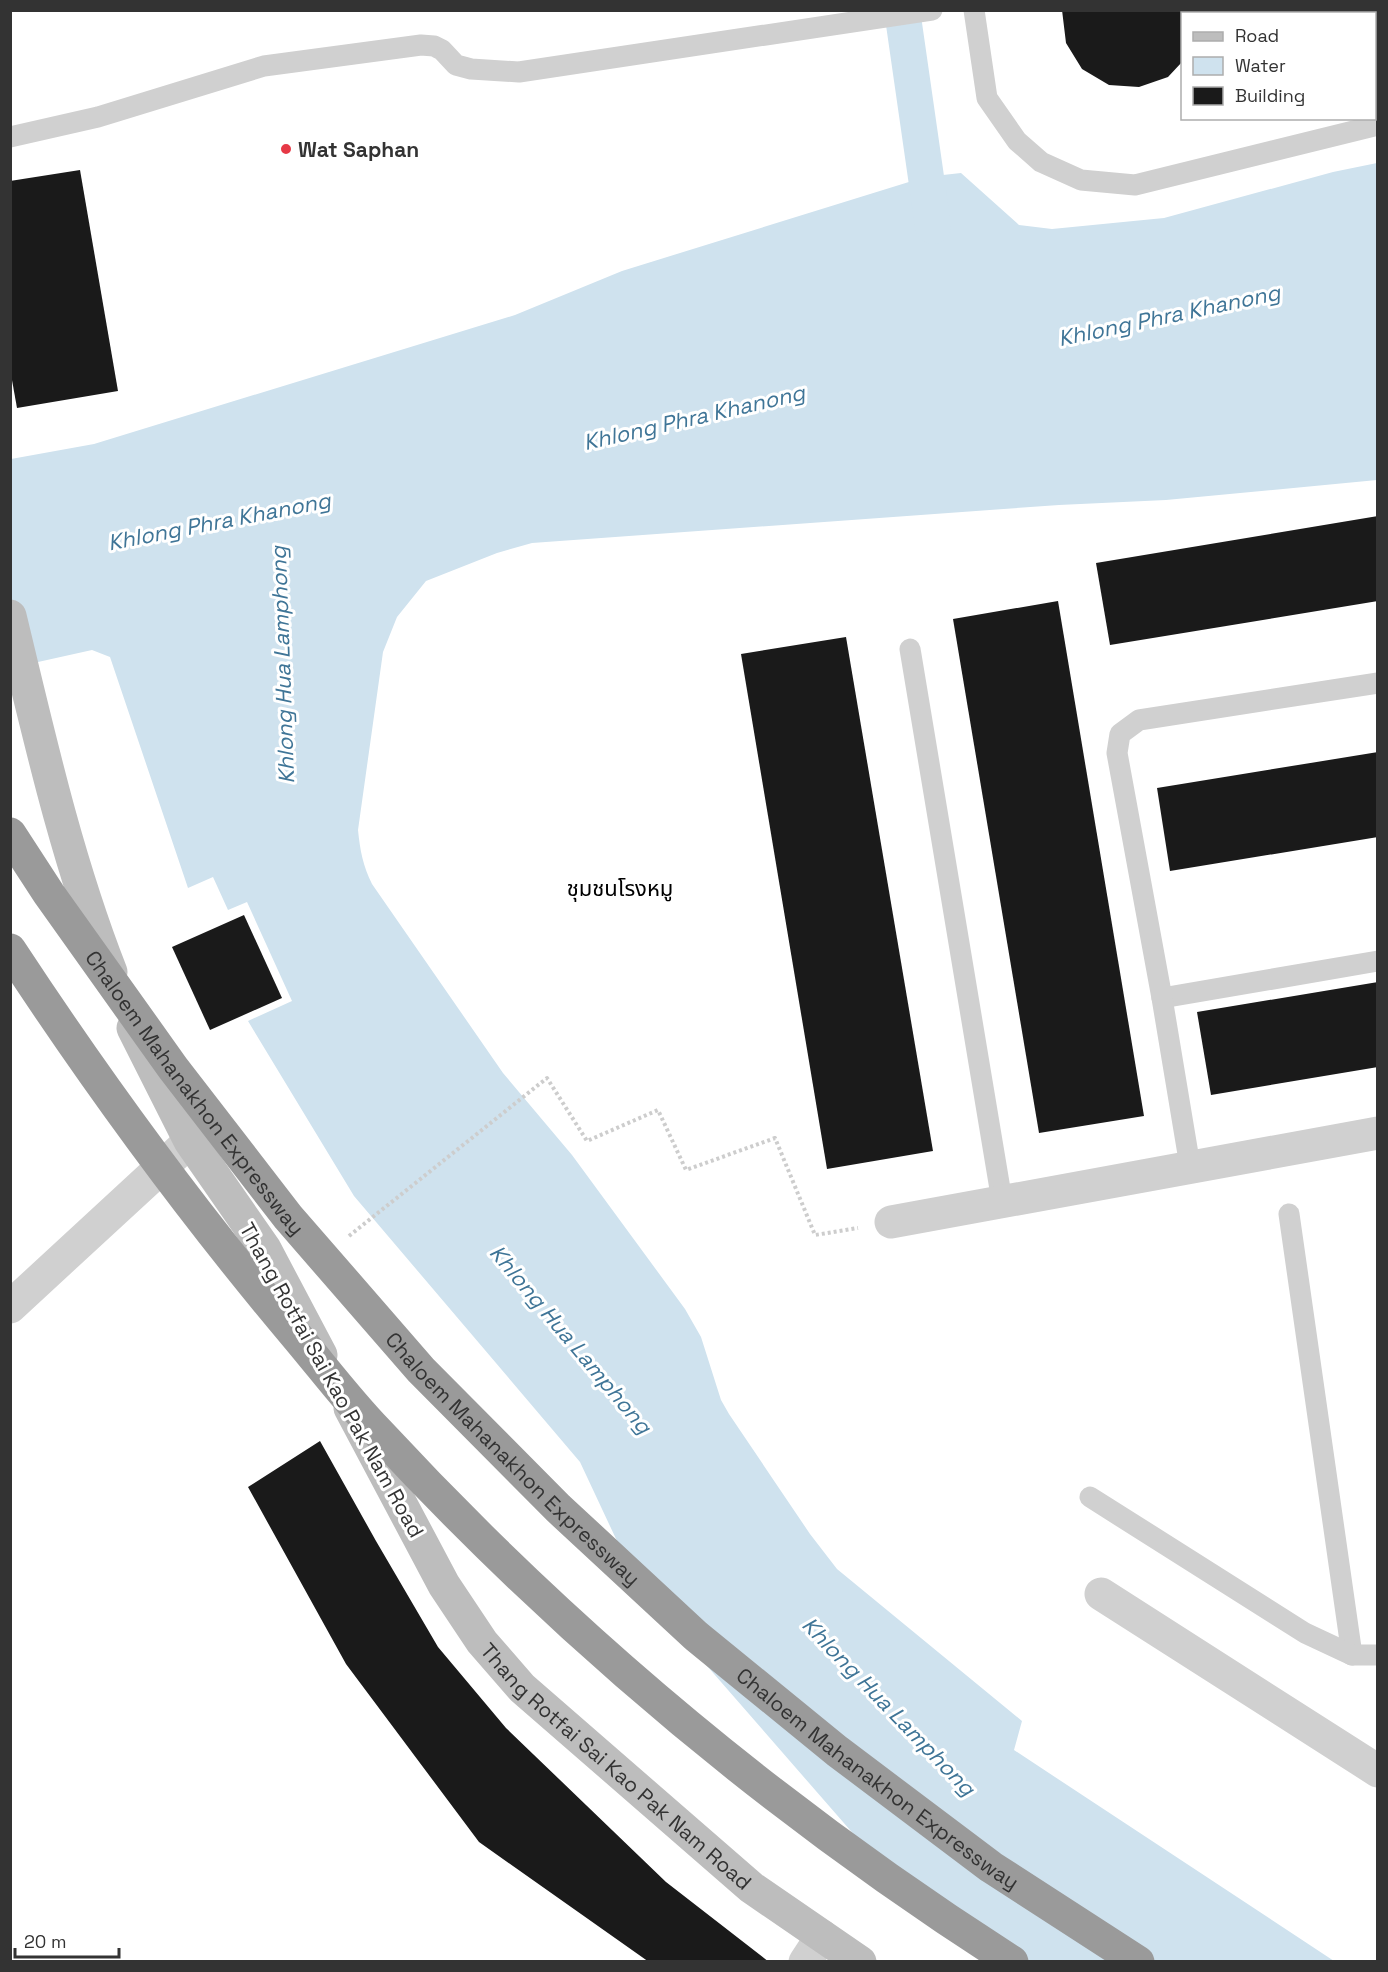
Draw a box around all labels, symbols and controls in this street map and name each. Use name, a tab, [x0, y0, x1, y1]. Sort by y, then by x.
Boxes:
legend	[1181, 12, 1376, 120]
text: Road	[1235, 24, 1279, 47]
text: Water	[1235, 54, 1286, 77]
text: Building	[1235, 84, 1305, 107]
place label: Wat Saphan	[298, 136, 419, 163]
marker: Wat Saphan	[279, 142, 293, 156]
water label: Khlong Phra Khanong	[1055, 278, 1283, 352]
water label: Khlong Phra Khanong	[581, 378, 808, 456]
water label: Khlong Phra Khanong	[105, 485, 334, 556]
water label: Khlong Hua Lamphong	[264, 545, 300, 784]
district label: ชุมชนโรงหมู	[567, 874, 673, 902]
street label: Chaloem Mahanakhon Expressway	[80, 945, 311, 1240]
street label: Thang Rotfai Sai Kao Pak Nam Road	[234, 1218, 430, 1542]
water label: Khlong Hua Lamphong	[484, 1239, 659, 1440]
street label: Chaloem Mahanakhon Expressway	[380, 1326, 646, 1591]
water label: Khlong Hua Lamphong	[796, 1611, 982, 1802]
street label: Thang Rotfai Sai Kao Pak Nam Road	[475, 1637, 758, 1895]
street label: Chaloem Mahanakhon Expressway	[731, 1661, 1024, 1895]
scale bar	[15, 1921, 118, 1959]
text: 20 m	[24, 1930, 67, 1953]

